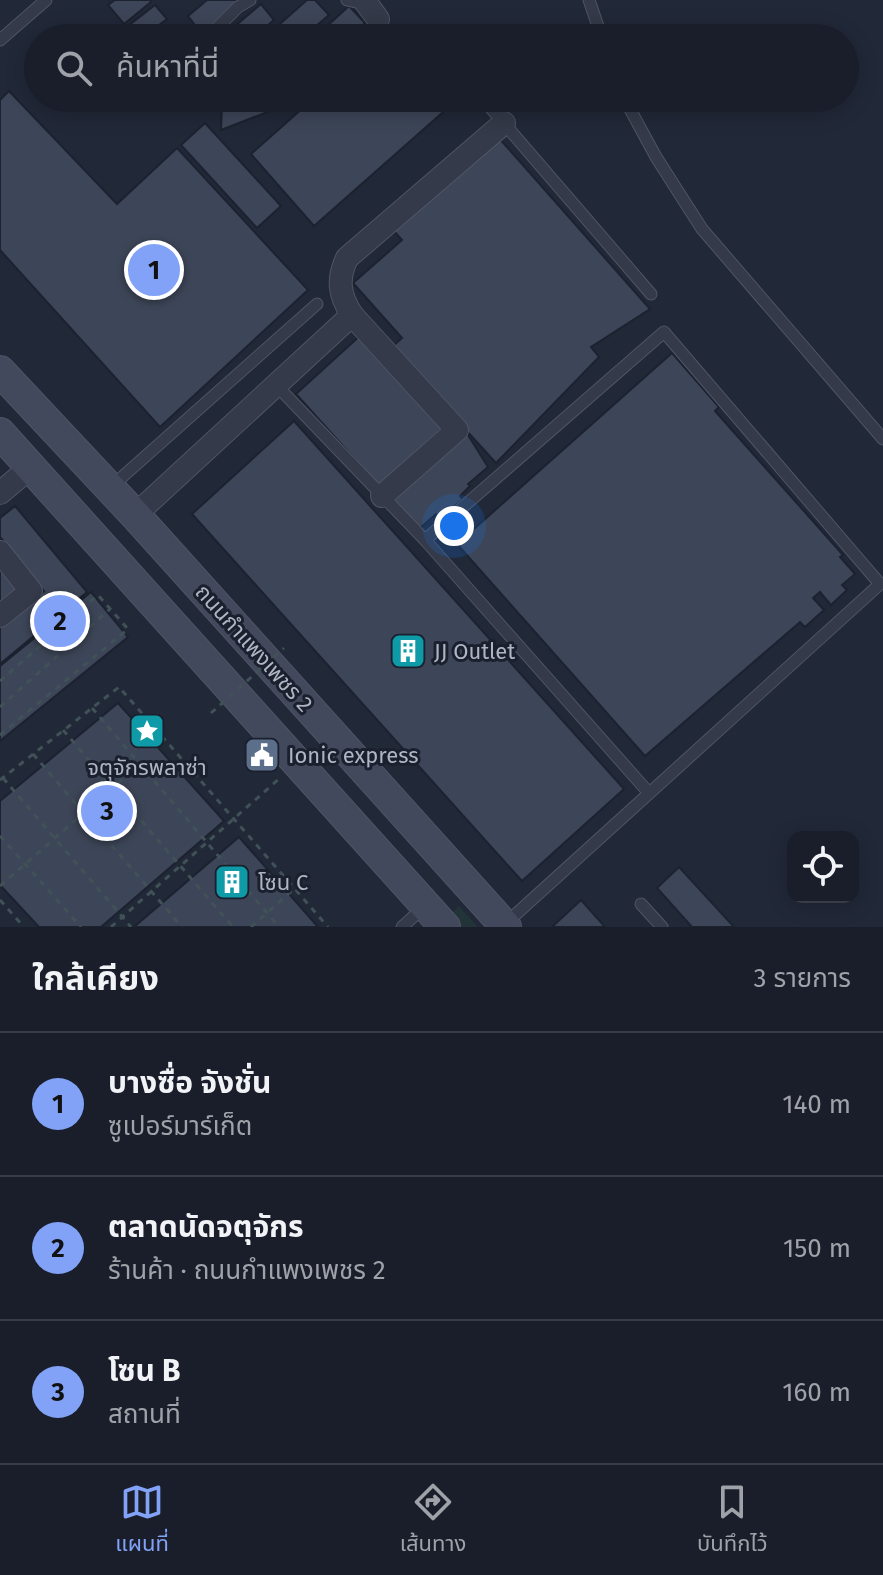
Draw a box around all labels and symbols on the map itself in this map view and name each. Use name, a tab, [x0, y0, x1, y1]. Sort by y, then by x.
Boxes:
pin: 1	[128, 240, 180, 300]
your location	[434, 506, 474, 546]
street label: ถนนกำแพงเพชร 2	[190, 579, 318, 717]
pin: 2	[34, 591, 86, 651]
building icon: JJ Outlet	[389, 632, 427, 670]
place label: JJ Outlet	[434, 638, 515, 665]
place icon: จตุจักรพลาซ่า	[128, 712, 166, 750]
public building icon: Ionic express	[243, 736, 281, 774]
place label: Ionic express	[288, 742, 418, 769]
place label: จตุจักรพลาซ่า	[87, 754, 207, 781]
pin: 3	[81, 781, 133, 841]
building icon: โซน C	[213, 863, 251, 901]
place label: โซน C	[258, 869, 308, 896]

